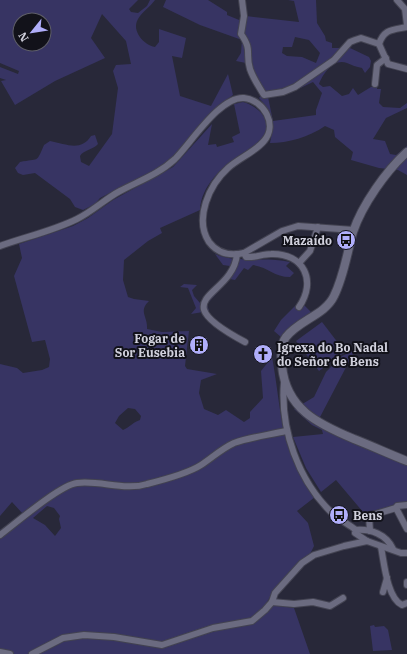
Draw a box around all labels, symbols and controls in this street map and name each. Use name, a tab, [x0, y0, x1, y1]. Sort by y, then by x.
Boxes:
north arrow	[12, 12, 52, 52]
text: N	[15, 29, 32, 44]
bus stop icon: Mazaído	[335, 229, 357, 251]
place label: Mazaído	[283, 233, 332, 248]
place label: Fogar de Sor Eusebia	[115, 331, 185, 360]
building icon: Fogar de Sor Eusebia	[188, 334, 210, 356]
place label: Igrexa do Bo Nadal do Señor de Bens	[277, 340, 388, 369]
church icon: Igrexa do Bo Nadal do Señor de Bens	[252, 343, 274, 365]
bus stop icon: Bens	[328, 504, 350, 526]
place label: Bens	[353, 508, 382, 523]

